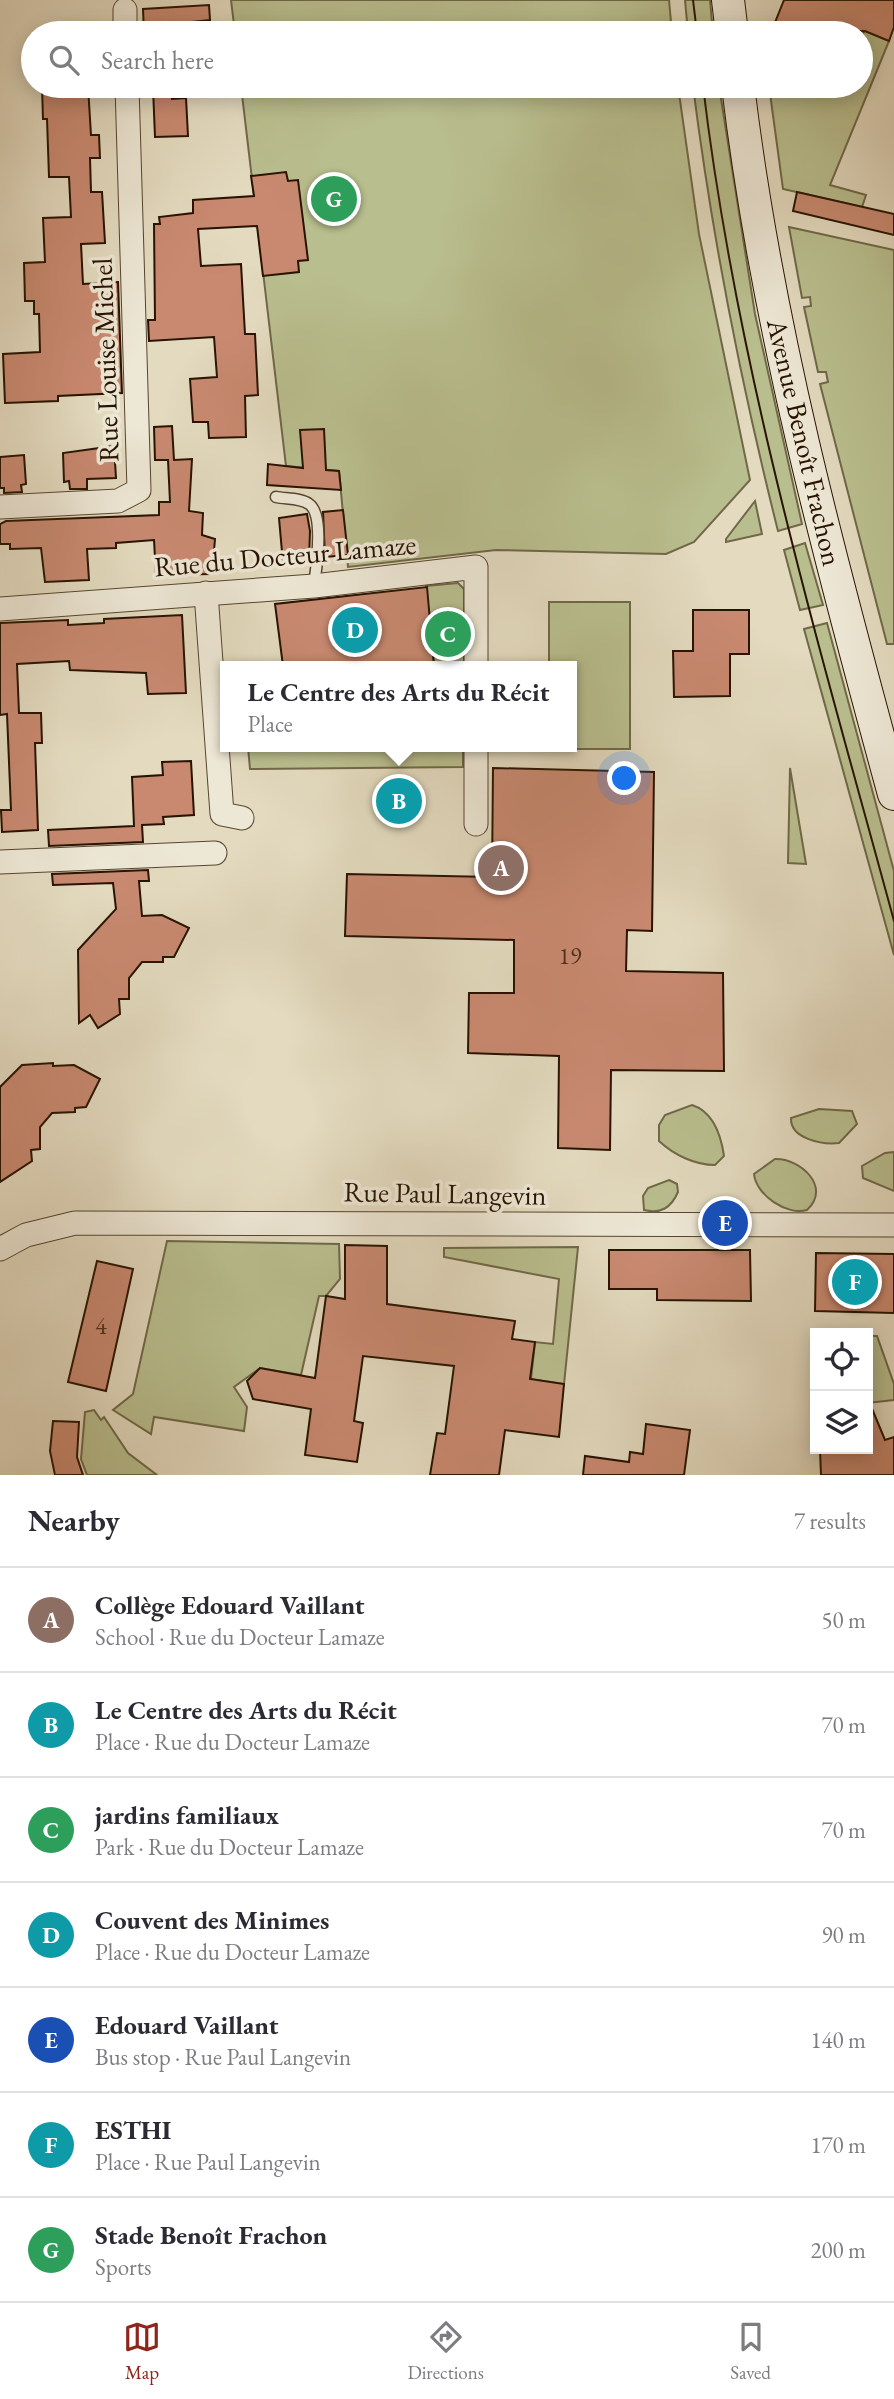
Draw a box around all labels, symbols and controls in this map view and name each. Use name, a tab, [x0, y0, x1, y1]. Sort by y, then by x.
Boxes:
search box	[21, 21, 873, 98]
icon: search	[45, 41, 83, 79]
text: Search here	[101, 43, 214, 77]
pin: G	[311, 173, 357, 225]
street label: Rue Louise Michel	[83, 257, 127, 463]
street label: Avenue Benoît Frachon	[759, 314, 851, 569]
street label: Rue du Docteur Lamaze	[152, 526, 418, 584]
pin: D	[332, 604, 378, 656]
pin: C	[425, 608, 471, 660]
popup	[220, 661, 577, 752]
text: Le Centre des Arts du Récit	[248, 675, 549, 709]
text: Place	[248, 709, 293, 739]
your location	[607, 761, 641, 795]
pin: B	[376, 775, 422, 827]
pin: A	[478, 842, 524, 894]
house number: 19	[558, 940, 582, 971]
street label: Rue Paul Langevin	[343, 1173, 547, 1213]
pin: E	[702, 1197, 748, 1249]
pin: F	[832, 1256, 878, 1308]
house number: 4	[95, 1310, 107, 1341]
map controls	[810, 1328, 873, 1454]
button: locate	[810, 1328, 873, 1391]
button: layers	[810, 1391, 873, 1454]
text: Nearby	[28, 1501, 120, 1540]
text: 7 results	[794, 1506, 866, 1536]
text: Collège Edouard Vaillant	[95, 1588, 365, 1622]
text: A	[43, 1605, 59, 1635]
text: 50 m	[821, 1605, 866, 1635]
text: School · Rue du Docteur Lamaze	[95, 1622, 385, 1652]
text: Le Centre des Arts du Récit	[95, 1693, 397, 1727]
text: B	[44, 1710, 58, 1740]
text: 70 m	[821, 1710, 866, 1740]
text: Place · Rue du Docteur Lamaze	[95, 1727, 370, 1757]
text: jardins familiaux	[95, 1798, 279, 1832]
text: C	[43, 1815, 59, 1845]
text: 70 m	[821, 1815, 866, 1845]
text: Park · Rue du Docteur Lamaze	[95, 1832, 364, 1862]
text: Couvent des Minimes	[95, 1903, 329, 1937]
text: D	[42, 1920, 60, 1950]
text: 90 m	[821, 1920, 866, 1950]
text: Place · Rue du Docteur Lamaze	[95, 1937, 370, 1967]
text: Edouard Vaillant	[95, 2008, 278, 2042]
text: E	[44, 2025, 58, 2055]
text: 140 m	[810, 2025, 866, 2055]
text: Bus stop · Rue Paul Langevin	[95, 2042, 351, 2072]
text: ESTHI	[95, 2113, 171, 2147]
text: F	[45, 2130, 57, 2160]
text: 170 m	[810, 2130, 866, 2160]
text: Place · Rue Paul Langevin	[95, 2147, 321, 2177]
text: Stade Benoît Frachon	[95, 2218, 327, 2252]
text: G	[43, 2235, 59, 2265]
text: 200 m	[810, 2235, 866, 2265]
text: Sports	[95, 2252, 151, 2282]
tab: Map	[123, 2318, 161, 2385]
tab: Directions	[407, 2318, 484, 2385]
tab: Saved	[730, 2318, 771, 2385]

